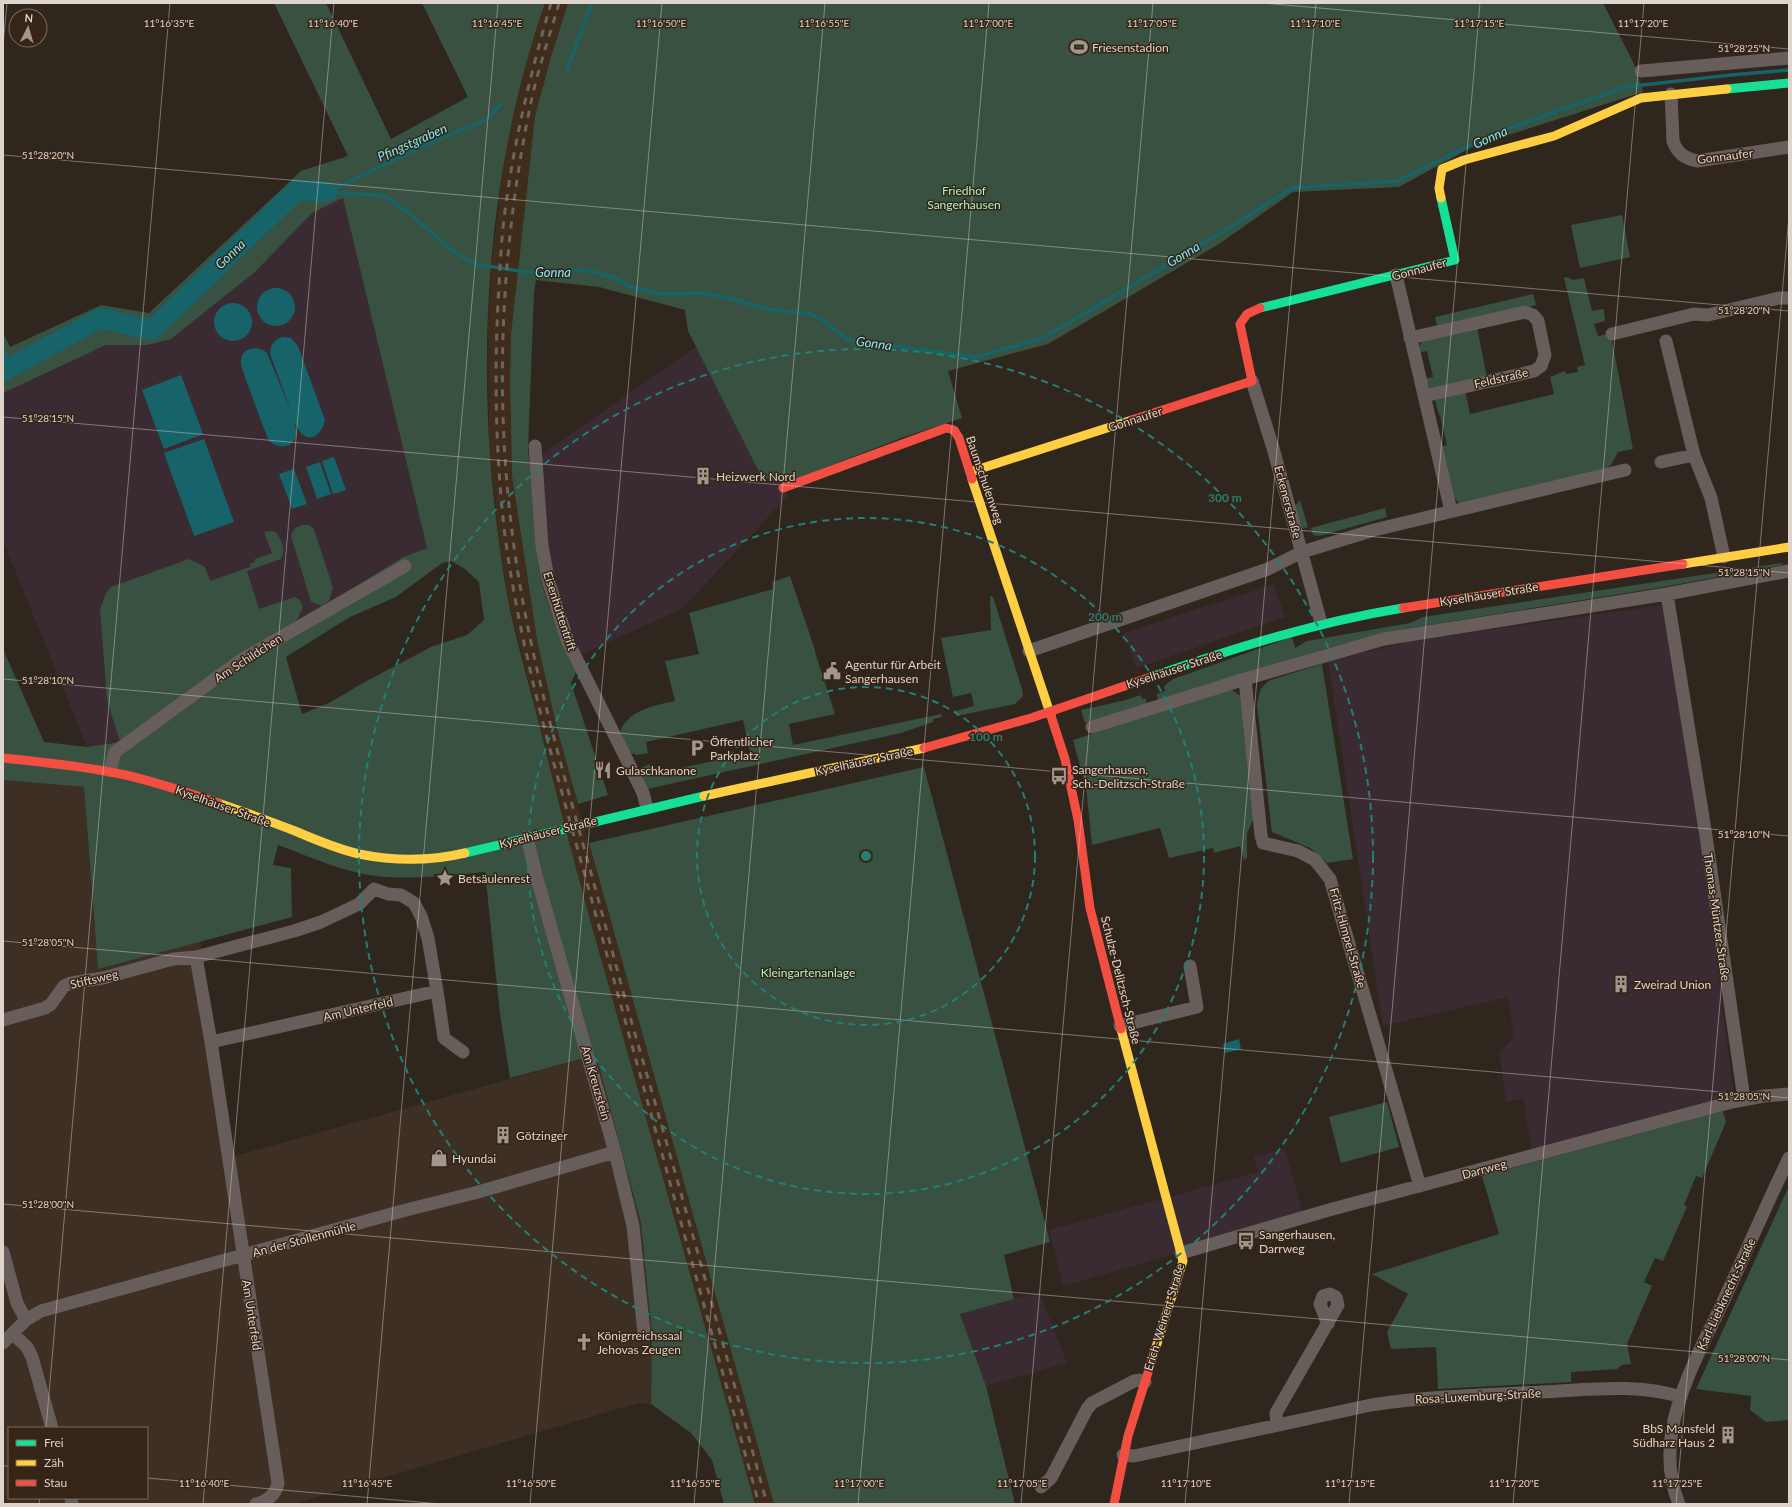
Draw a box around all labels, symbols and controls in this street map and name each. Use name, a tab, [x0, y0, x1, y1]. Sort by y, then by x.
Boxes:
north arrow	[8, 8, 48, 48]
text: N	[24, 11, 34, 24]
text: 11°16'35"E	[144, 17, 194, 29]
text: 11°16'40"E	[308, 17, 358, 29]
text: 11°16'45"E	[472, 17, 522, 29]
text: 11°16'50"E	[636, 17, 686, 29]
text: 11°16'55"E	[799, 17, 849, 29]
text: 11°17'00"E	[963, 17, 1013, 29]
text: 11°17'05"E	[1127, 17, 1177, 29]
text: 11°17'10"E	[1290, 17, 1340, 29]
text: 11°17'15"E	[1454, 17, 1504, 29]
text: 11°17'20"E	[1618, 17, 1668, 29]
sports icon: Friesenstadion	[1069, 37, 1089, 57]
place label: Friesenstadion	[1092, 40, 1169, 55]
text: 51°28'25"N	[1718, 42, 1770, 54]
water label: Pfingstgraben	[375, 120, 449, 164]
water label: Gonna	[1470, 122, 1510, 152]
street label: Gonnaufer	[1696, 145, 1754, 167]
text: 51°28'20"N	[22, 149, 74, 161]
park label: Friedhof Sangerhausen	[927, 183, 1001, 212]
water label: Gonna	[212, 236, 249, 272]
water label: Gonna	[1163, 238, 1203, 270]
street label: Gonnaufer	[1390, 254, 1449, 284]
water label: Gonna	[535, 264, 571, 280]
text: 51°28'20"N	[1718, 304, 1770, 316]
water label: Gonna	[855, 333, 893, 353]
street label: Feldstraße	[1472, 364, 1530, 392]
street label: Gonnaufer	[1106, 403, 1165, 435]
text: 51°28'15"N	[22, 412, 74, 424]
street label: Baumschulenweg	[963, 434, 1007, 526]
street label: Eckenerstraße	[1271, 464, 1305, 540]
building icon: Heizwerk Nord	[693, 466, 713, 486]
place label: Heizwerk Nord	[716, 469, 795, 484]
text: 300 m	[1208, 490, 1242, 505]
text: 51°28'15"N	[1718, 566, 1770, 578]
street label: Eisenhüttentrift	[540, 570, 580, 653]
street label: Kyselhäuser Straße	[1438, 579, 1540, 609]
text: 200 m	[1088, 609, 1122, 624]
street label: Am Schildchen	[211, 631, 285, 685]
street label: Kyselhäuser Straße	[1124, 646, 1224, 692]
place label: Agentur für Arbeit Sangerhausen	[845, 657, 941, 686]
public building icon: Agentur für Arbeit Sangerhausen	[822, 661, 842, 681]
text: 51°28'10"N	[22, 674, 74, 686]
text: 100 m	[969, 729, 1003, 744]
place label: Öffentlicher Parkplatz	[710, 734, 774, 763]
parking icon: Öffentlicher Parkplatz	[687, 738, 707, 758]
street label: Kyselhäuser Straße	[814, 743, 914, 779]
restaurant icon: Gulaschkanone	[593, 760, 613, 780]
place label: Sangerhausen, Sch.-Delitzsch-Straße	[1072, 762, 1185, 791]
place label: Gulaschkanone	[616, 763, 696, 778]
bus stop icon: Sangerhausen, Sch.-Delitzsch-Straße	[1049, 766, 1069, 786]
street label: Kyselhäuser Straße	[173, 782, 273, 830]
street label: Kyselhäuser Straße	[498, 813, 598, 851]
text: 51°28'10"N	[1718, 828, 1770, 840]
centre of rings	[859, 849, 873, 863]
street label: Thomas-Müntzer-Straße	[1701, 852, 1733, 982]
place icon: Betsäulenrest	[435, 868, 455, 888]
place label: Betsäulenrest	[458, 871, 531, 886]
street label: Fritz-Himpel-Straße	[1326, 886, 1370, 990]
street label: Schulze-Delitzsch-Straße	[1098, 914, 1144, 1046]
text: 51°28'05"N	[22, 936, 74, 948]
park label: Kleingartenanlage	[761, 965, 855, 980]
street label: Stiftsweg	[68, 966, 120, 992]
building icon: Zweirad Union	[1611, 974, 1631, 994]
place label: Zweirad Union	[1634, 977, 1711, 992]
street label: Am Unterfeld	[322, 994, 394, 1024]
street label: Am Kreuzstein	[578, 1044, 614, 1122]
text: 51°28'05"N	[1718, 1090, 1770, 1102]
building icon: Götzinger	[493, 1125, 513, 1145]
place label: Götzinger	[516, 1128, 568, 1143]
shop icon: Hyundai	[429, 1148, 449, 1168]
place label: Hyundai	[452, 1151, 496, 1166]
street label: Darrweg	[1460, 1156, 1508, 1182]
text: 51°28'00"N	[22, 1198, 74, 1210]
street label: An der Stollenmühle	[251, 1218, 357, 1260]
place label: Sangerhausen, Darrweg	[1259, 1227, 1336, 1256]
bus stop icon: Sangerhausen, Darrweg	[1236, 1231, 1256, 1251]
street label: Karl-Liebknecht-Straße	[1693, 1236, 1759, 1352]
street label: Erich-Weinert-Straße	[1140, 1261, 1188, 1373]
street label: Am Unterfeld	[239, 1279, 265, 1351]
place label: Königrreichssaal Jehovas Zeugen	[597, 1328, 682, 1357]
church icon: Königrreichssaal Jehovas Zeugen	[574, 1332, 594, 1352]
text: 51°28'00"N	[1718, 1352, 1770, 1364]
street label: Rosa-Luxemburg-Straße	[1414, 1385, 1542, 1407]
place label: BbS Mansfeld Südharz Haus 2	[1633, 1421, 1715, 1450]
building icon: BbS Mansfeld Südharz Haus 2	[1718, 1425, 1738, 1445]
legend	[8, 1427, 148, 1499]
text: Frei	[44, 1435, 64, 1450]
text: Zäh	[44, 1455, 64, 1470]
text: Stau	[44, 1475, 67, 1490]
text: 11°16'40"E	[179, 1477, 229, 1489]
text: 11°16'45"E	[342, 1477, 392, 1489]
text: 11°16'50"E	[506, 1477, 556, 1489]
text: 11°16'55"E	[670, 1477, 720, 1489]
text: 11°17'00"E	[834, 1477, 884, 1489]
text: 11°17'05"E	[997, 1477, 1047, 1489]
text: 11°17'10"E	[1161, 1477, 1211, 1489]
text: 11°17'15"E	[1325, 1477, 1375, 1489]
text: 11°17'20"E	[1489, 1477, 1539, 1489]
text: 11°17'25"E	[1652, 1477, 1702, 1489]

